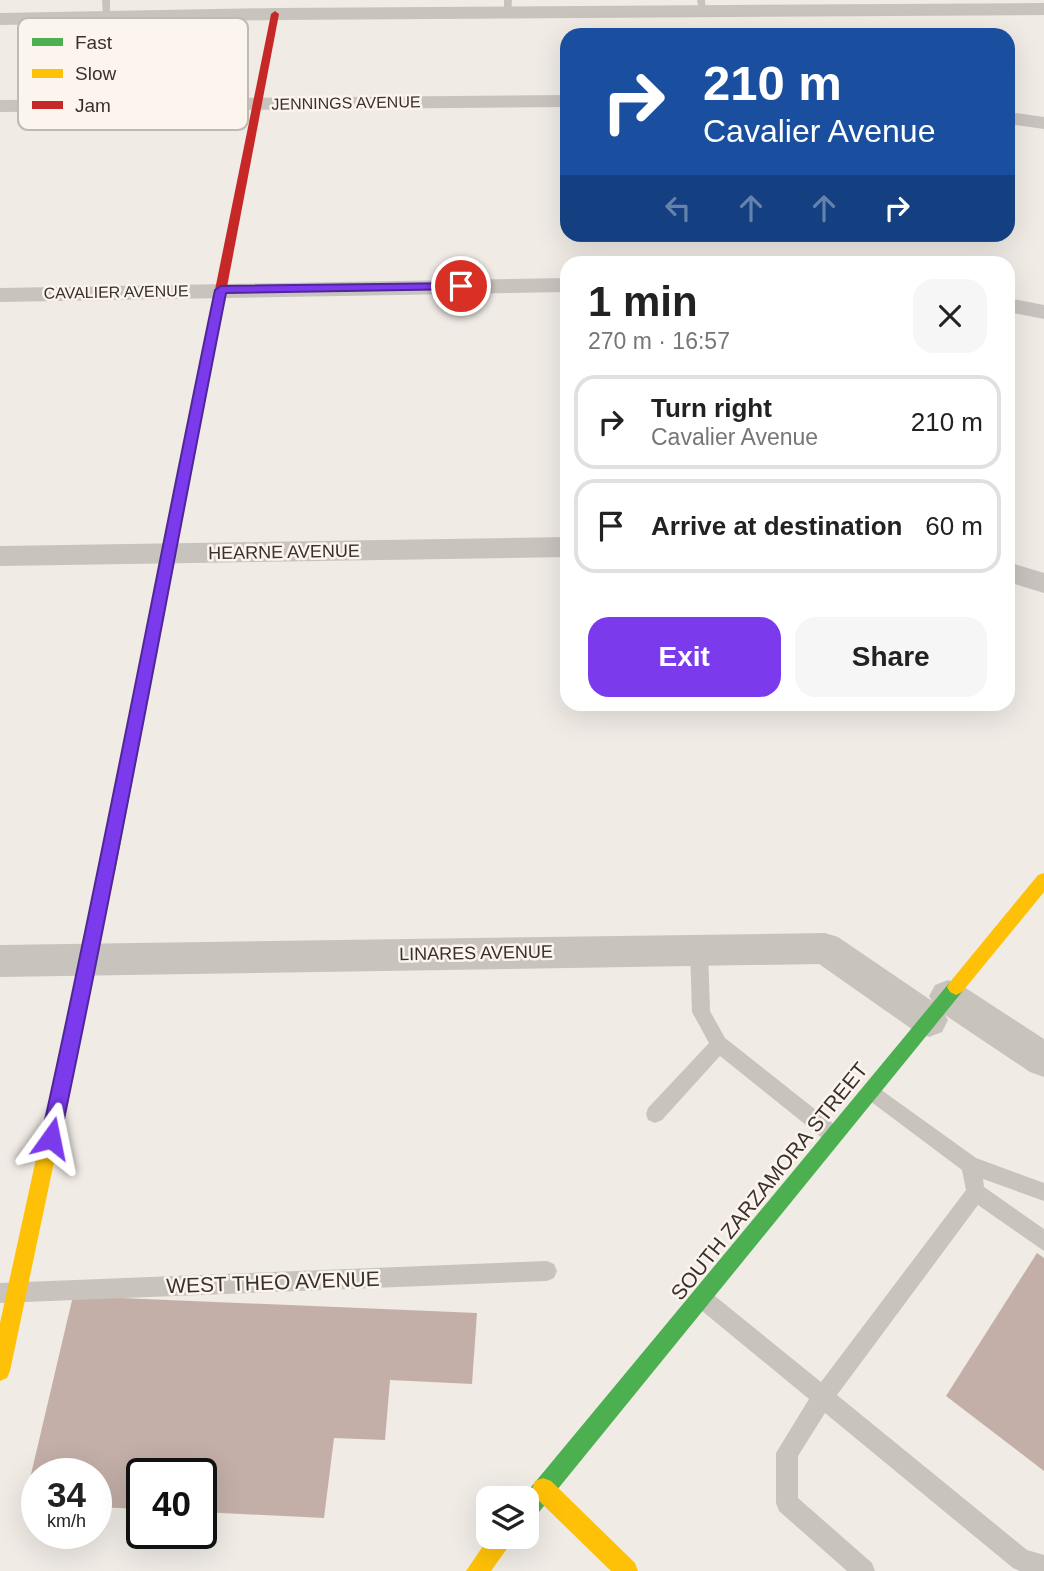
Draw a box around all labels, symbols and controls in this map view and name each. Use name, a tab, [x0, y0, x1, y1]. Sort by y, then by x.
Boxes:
legend	[18, 18, 248, 130]
text: Fast	[75, 32, 113, 53]
icon: right	[588, 56, 679, 147]
text: 210 m	[703, 56, 842, 110]
text: Slow	[75, 63, 116, 84]
street label: JENNINGS AVENUE	[271, 93, 421, 113]
text: Jam	[75, 95, 111, 116]
text: Cavalier Avenue	[703, 113, 935, 149]
icon: left	[659, 189, 697, 227]
icon: ahead	[732, 189, 770, 227]
icon: ahead	[805, 189, 843, 227]
icon: right	[878, 189, 916, 227]
pin	[431, 256, 491, 316]
icon: arrive	[442, 267, 480, 305]
text: 1 min	[588, 278, 698, 325]
button: close	[913, 279, 987, 353]
street label: CAVALIER AVENUE	[43, 282, 189, 302]
text: 270 m · 16:57	[588, 328, 730, 354]
text: Turn right	[651, 393, 772, 423]
icon: right	[592, 403, 630, 441]
text: 210 m	[911, 407, 983, 437]
text: Cavalier Avenue	[651, 424, 818, 450]
icon: arrive	[592, 507, 630, 545]
text: Arrive at destination	[651, 511, 902, 541]
text: 60 m	[925, 511, 983, 541]
street label: HEARNE AVENUE	[208, 541, 360, 563]
button: Exit	[588, 617, 781, 697]
button: Share	[795, 617, 987, 697]
street label: LINARES AVENUE	[399, 942, 553, 964]
street label: SOUTH ZARZAMORA STREET	[666, 1058, 872, 1304]
position arrow	[14, 1101, 88, 1175]
street label: WEST THEO AVENUE	[166, 1267, 380, 1297]
speed limit sign: 40	[126, 1458, 217, 1549]
text: 34	[47, 1475, 86, 1514]
map controls	[476, 1486, 539, 1549]
button: layers	[476, 1486, 539, 1549]
text: km/h	[47, 1511, 86, 1531]

